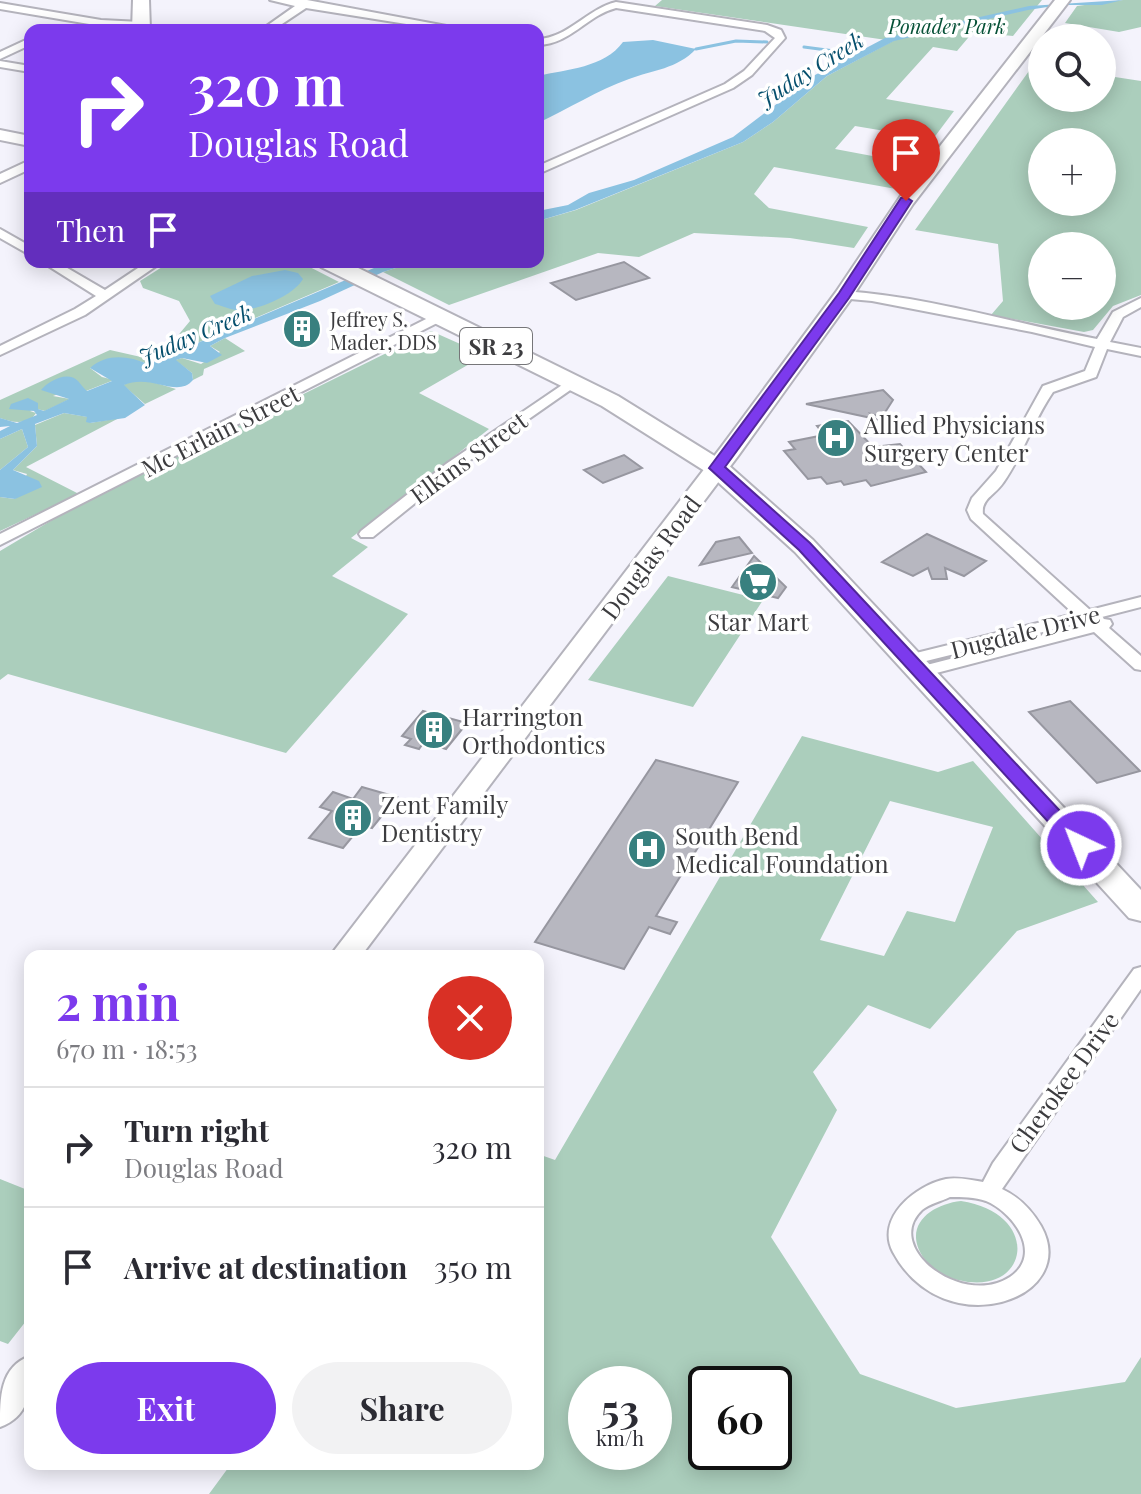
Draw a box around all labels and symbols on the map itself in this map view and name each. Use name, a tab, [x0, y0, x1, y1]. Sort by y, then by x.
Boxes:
park label: Ponader Park	[887, 12, 1006, 39]
water label: Juday Creek	[751, 25, 869, 113]
pin	[872, 119, 940, 201]
water label: Juday Creek	[134, 297, 256, 371]
place label: Jeffrey S. Mader, DDS	[329, 305, 437, 355]
building icon: Jeffrey S. Mader, DDS	[281, 308, 323, 350]
road number: SR 23	[460, 328, 532, 364]
street label: Mc Erlain Street	[135, 376, 305, 484]
street label: Elkins Street	[403, 403, 533, 510]
place label: Allied Physicians Surgery Center	[863, 408, 1045, 468]
hospital icon: Allied Physicians Surgery Center	[815, 417, 857, 459]
street label: Douglas Road	[593, 489, 707, 625]
supermarket icon: Star Mart	[737, 561, 779, 603]
street label: Dugdale Drive	[947, 597, 1103, 665]
place label: Star Mart	[707, 605, 809, 637]
place label: Harrington Orthodontics	[462, 700, 606, 760]
building icon: Harrington Orthodontics	[413, 709, 455, 751]
place label: Zent Family Dentistry	[381, 788, 508, 848]
building icon: Zent Family Dentistry	[332, 797, 374, 839]
position arrow	[1039, 803, 1123, 887]
place label: South Bend Medical Foundation	[675, 819, 888, 879]
hospital icon: South Bend Medical Foundation	[626, 828, 668, 870]
street label: Cherokee Drive	[1001, 1005, 1125, 1159]
speed limit sign: 60	[688, 1366, 792, 1470]

